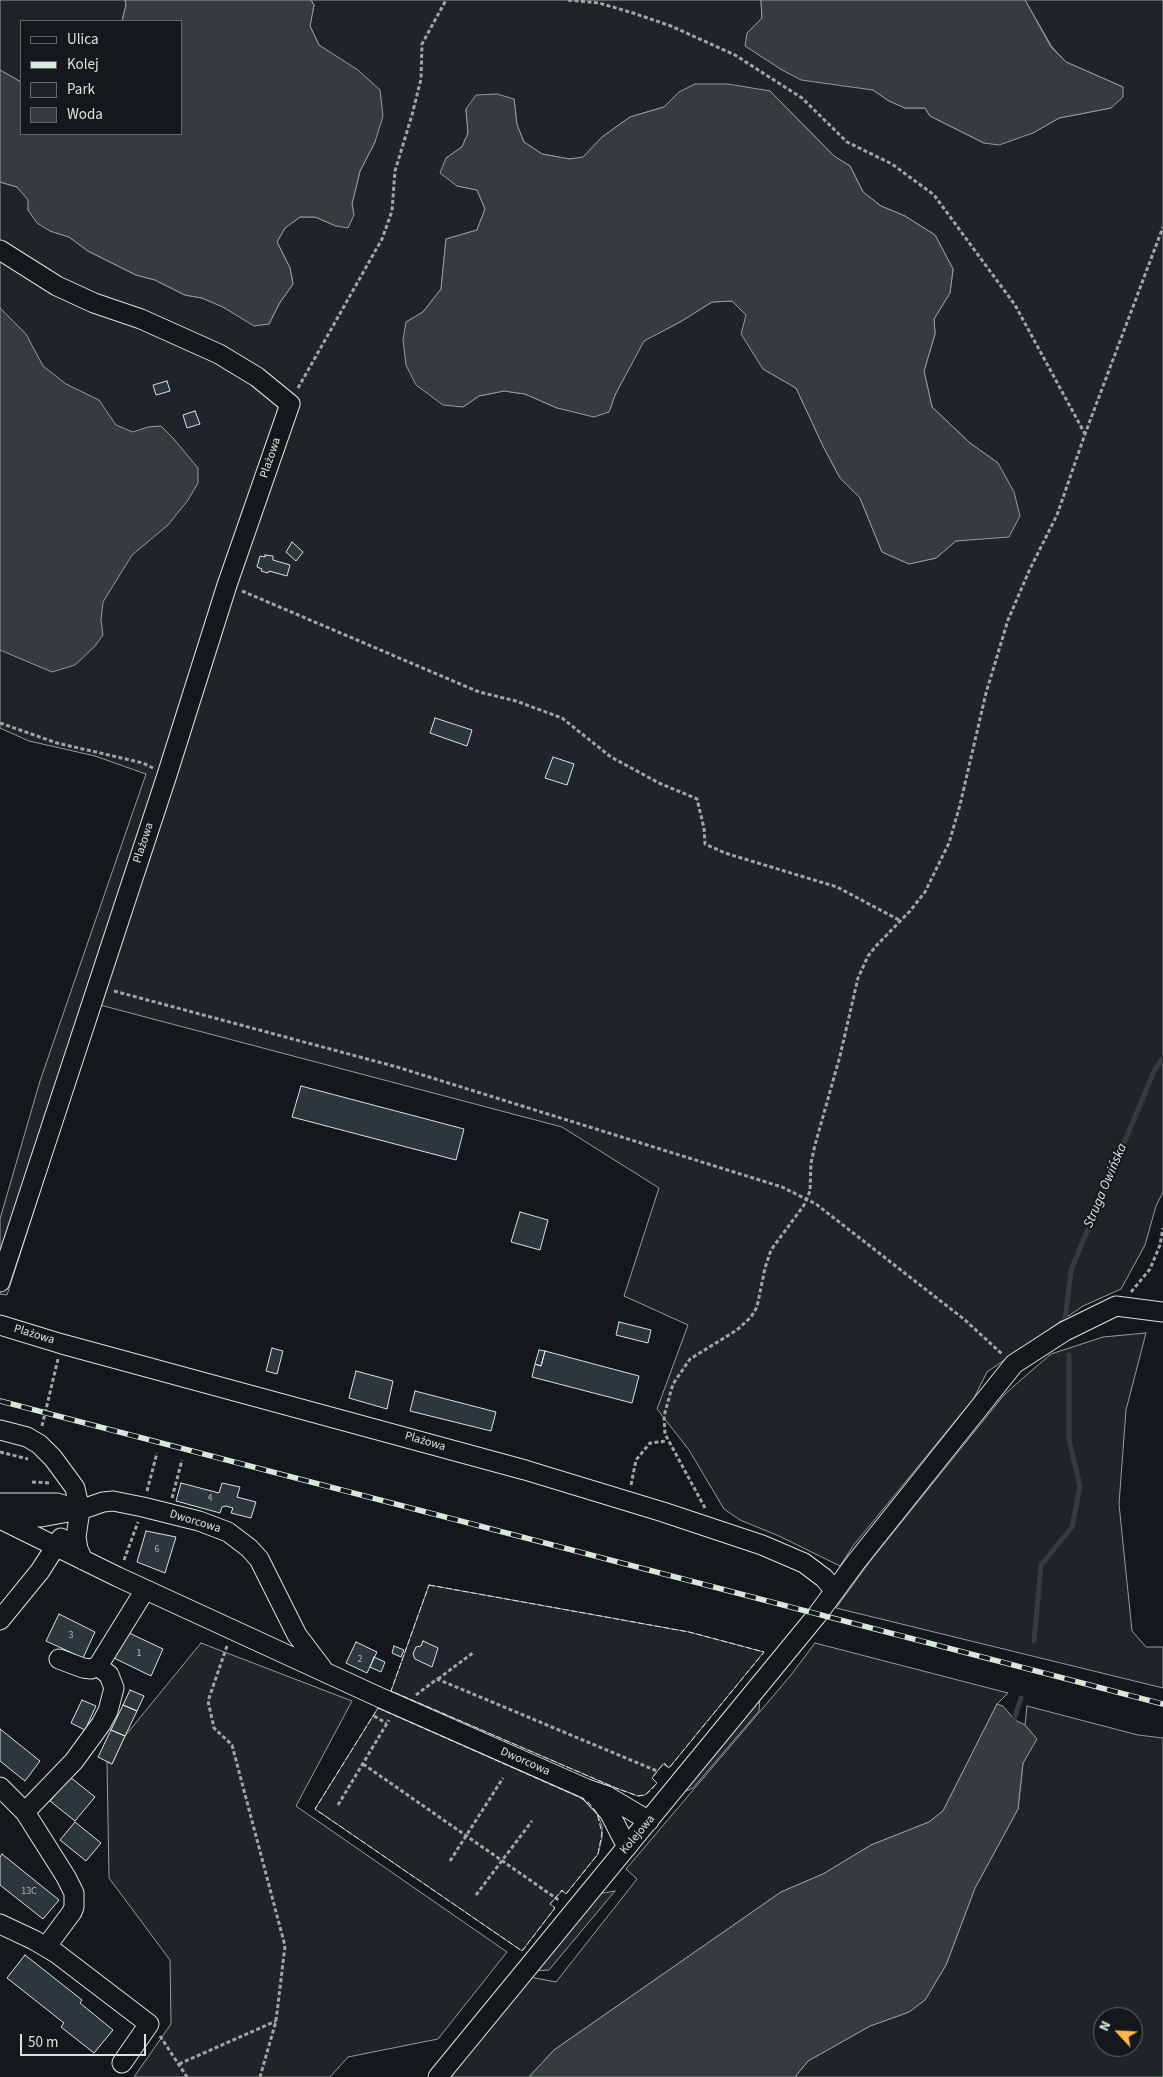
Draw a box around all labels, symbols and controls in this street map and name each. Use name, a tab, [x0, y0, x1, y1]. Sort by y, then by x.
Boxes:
legend	[20, 20, 182, 135]
text: Ulica	[67, 29, 98, 50]
text: Kolej	[67, 54, 99, 75]
text: Park	[67, 79, 95, 100]
text: Woda	[67, 104, 103, 125]
street label: Plażowa	[257, 436, 285, 480]
street label: Plażowa	[131, 821, 157, 865]
water label: Struga Owińska	[1081, 1141, 1131, 1231]
street label: Plażowa	[12, 1322, 56, 1348]
street label: Plażowa	[403, 1429, 447, 1455]
house number: 4	[208, 1493, 212, 1505]
street label: Dworcowa	[168, 1507, 222, 1537]
house number: 6	[155, 1544, 159, 1556]
house number: 3	[69, 1630, 73, 1642]
house number: 1	[137, 1648, 141, 1660]
house number: 2	[358, 1654, 362, 1666]
street label: Dworcowa	[498, 1745, 552, 1779]
street label: Kolejowa	[618, 1813, 658, 1857]
house number: 13C	[21, 1886, 37, 1898]
north arrow	[1093, 2007, 1143, 2057]
text: N	[1094, 2018, 1116, 2035]
scale bar	[22, 2024, 149, 2056]
text: 50 m	[28, 2032, 58, 2053]

